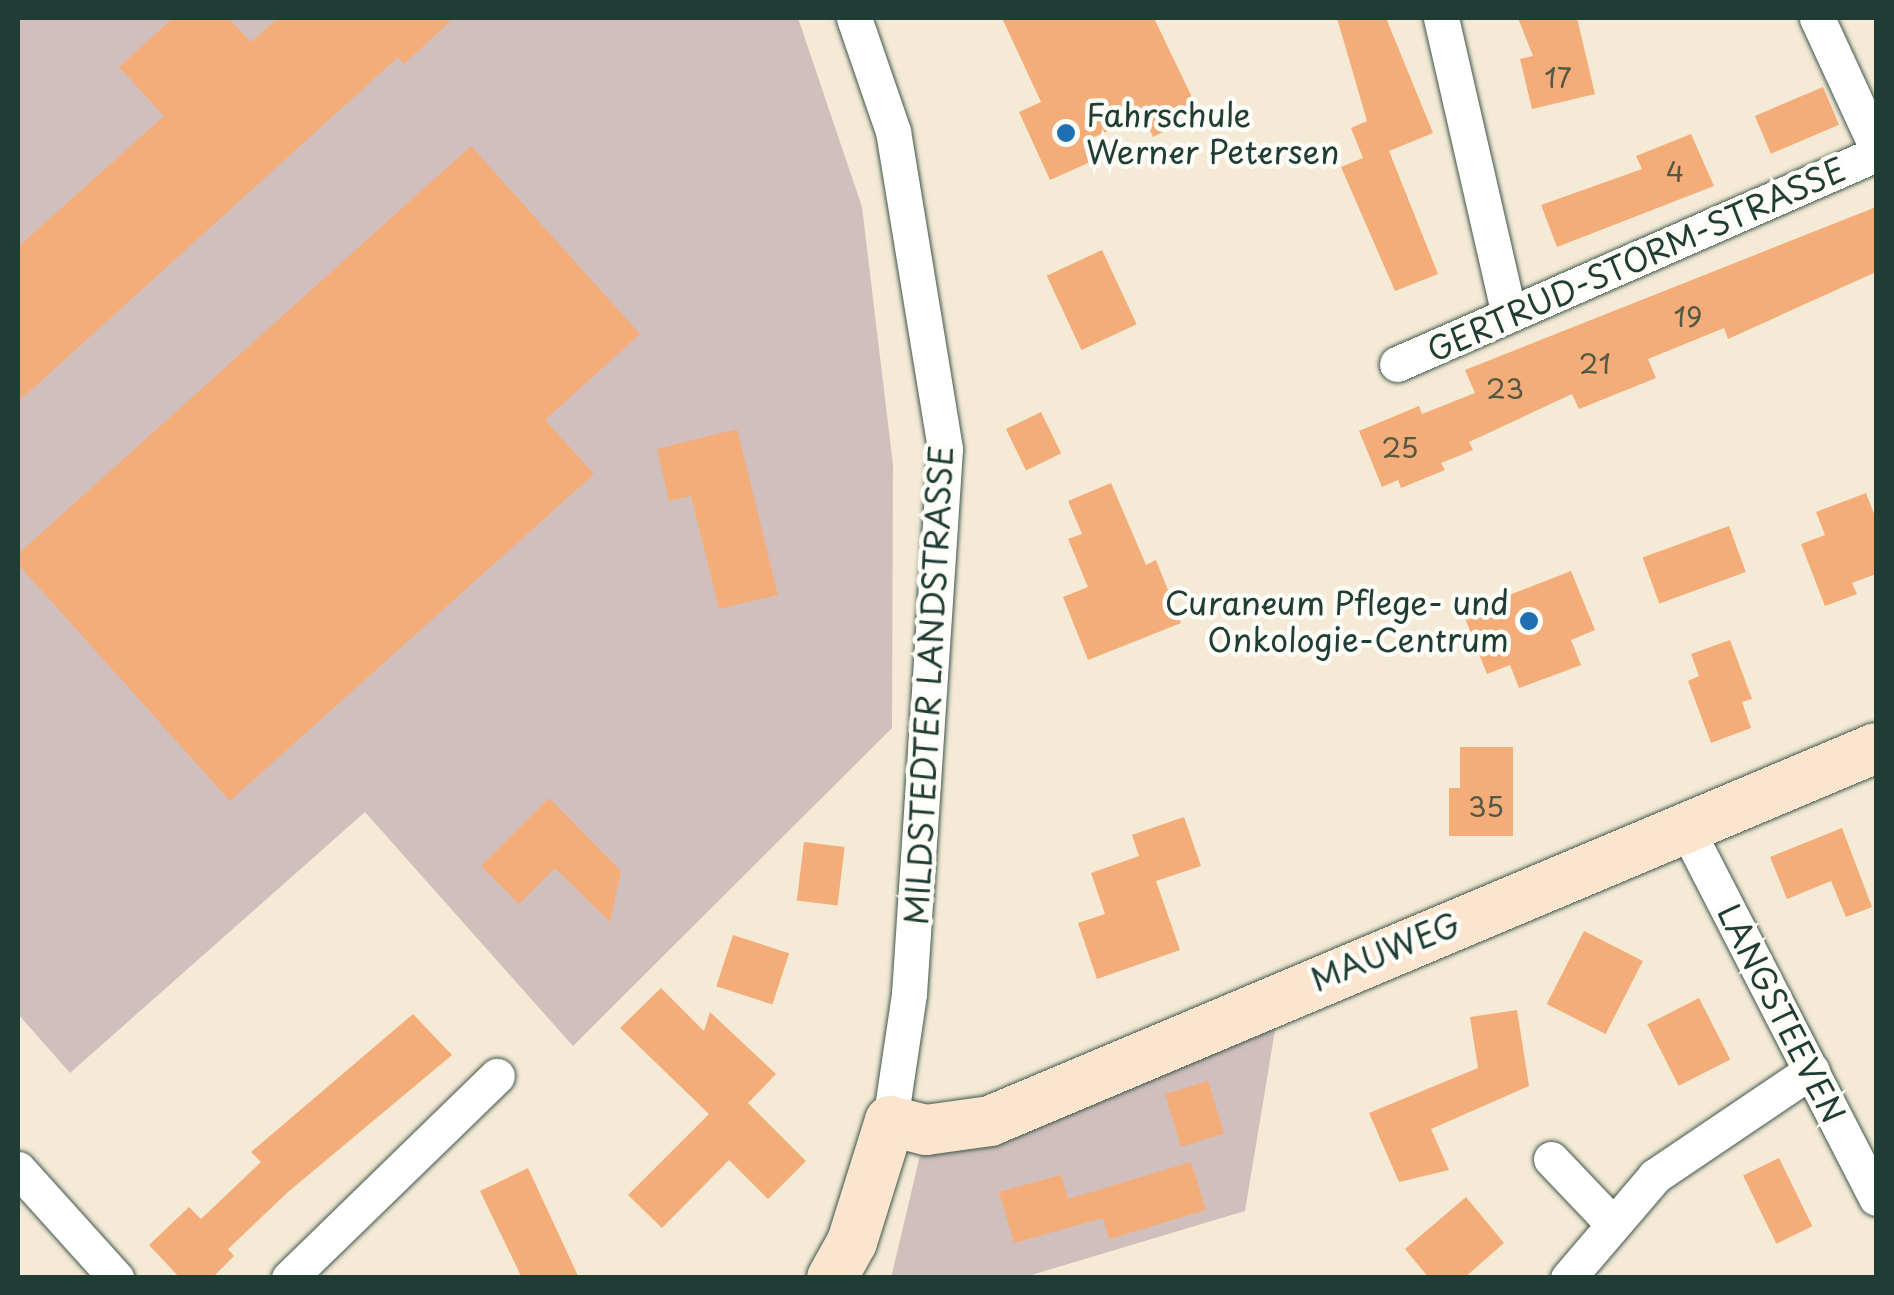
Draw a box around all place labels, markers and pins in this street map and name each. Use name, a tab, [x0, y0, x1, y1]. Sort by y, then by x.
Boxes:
place label: Fahrschule Werner Petersen	[1086, 96, 1342, 171]
marker: Fahrschule Werner Petersen	[1055, 122, 1077, 144]
place label: Curaneum Pflege- und Onkologie-Centrum	[1163, 584, 1509, 659]
marker: Curaneum Pflege- und Onkologie-Centrum	[1518, 610, 1540, 632]

